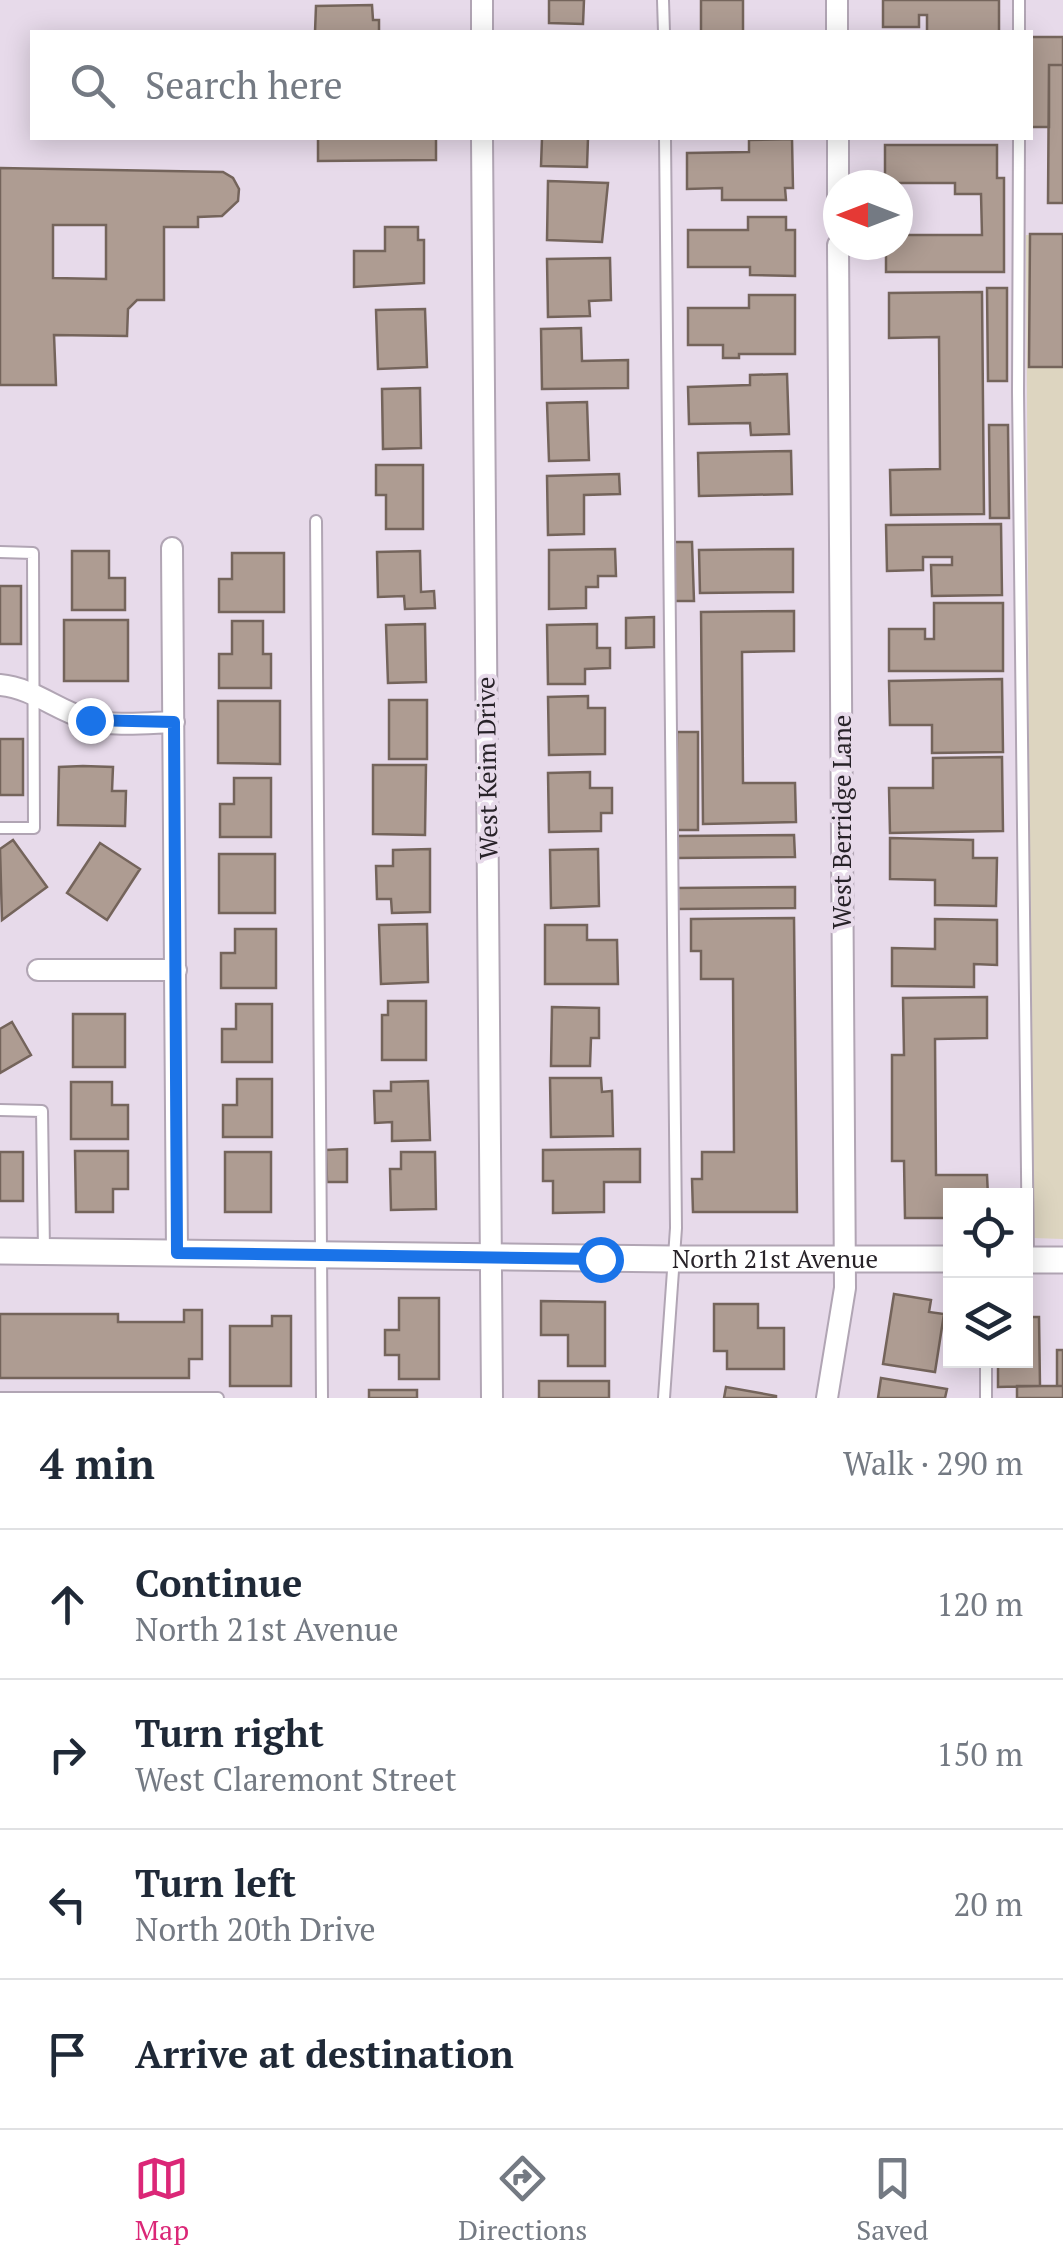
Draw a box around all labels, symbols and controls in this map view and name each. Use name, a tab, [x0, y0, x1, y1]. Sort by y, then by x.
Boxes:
search box	[30, 30, 1033, 140]
icon: search	[65, 58, 120, 113]
text: Search here	[145, 60, 343, 110]
north arrow	[823, 170, 913, 260]
street label: West Keim Drive	[468, 676, 505, 860]
route end	[68, 698, 114, 744]
street label: West Berridge Lane	[825, 715, 858, 929]
map controls	[943, 1188, 1033, 1368]
button: locate	[943, 1188, 1033, 1278]
route start	[578, 1237, 624, 1283]
street label: North 21st Avenue	[672, 1242, 878, 1275]
button: layers	[943, 1278, 1033, 1368]
text: 4 min	[40, 1435, 155, 1491]
text: Walk · 290 m	[843, 1442, 1023, 1484]
text: Continue	[135, 1558, 302, 1608]
icon: ahead	[40, 1577, 95, 1632]
text: 120 m	[936, 1583, 1023, 1625]
text: North 21st Avenue	[135, 1608, 399, 1650]
text: Turn right	[135, 1708, 324, 1758]
icon: right	[40, 1727, 95, 1782]
text: 150 m	[936, 1733, 1023, 1775]
text: West Claremont Street	[135, 1758, 457, 1800]
text: Turn left	[135, 1858, 296, 1908]
icon: left	[40, 1877, 95, 1932]
text: 20 m	[953, 1883, 1023, 1925]
text: North 20th Drive	[135, 1908, 376, 1950]
icon: arrive	[40, 2027, 95, 2082]
text: Arrive at destination	[135, 2029, 514, 2079]
tab: Map	[134, 2151, 189, 2248]
tab: Directions	[458, 2151, 587, 2248]
tab: Saved	[856, 2151, 929, 2248]

